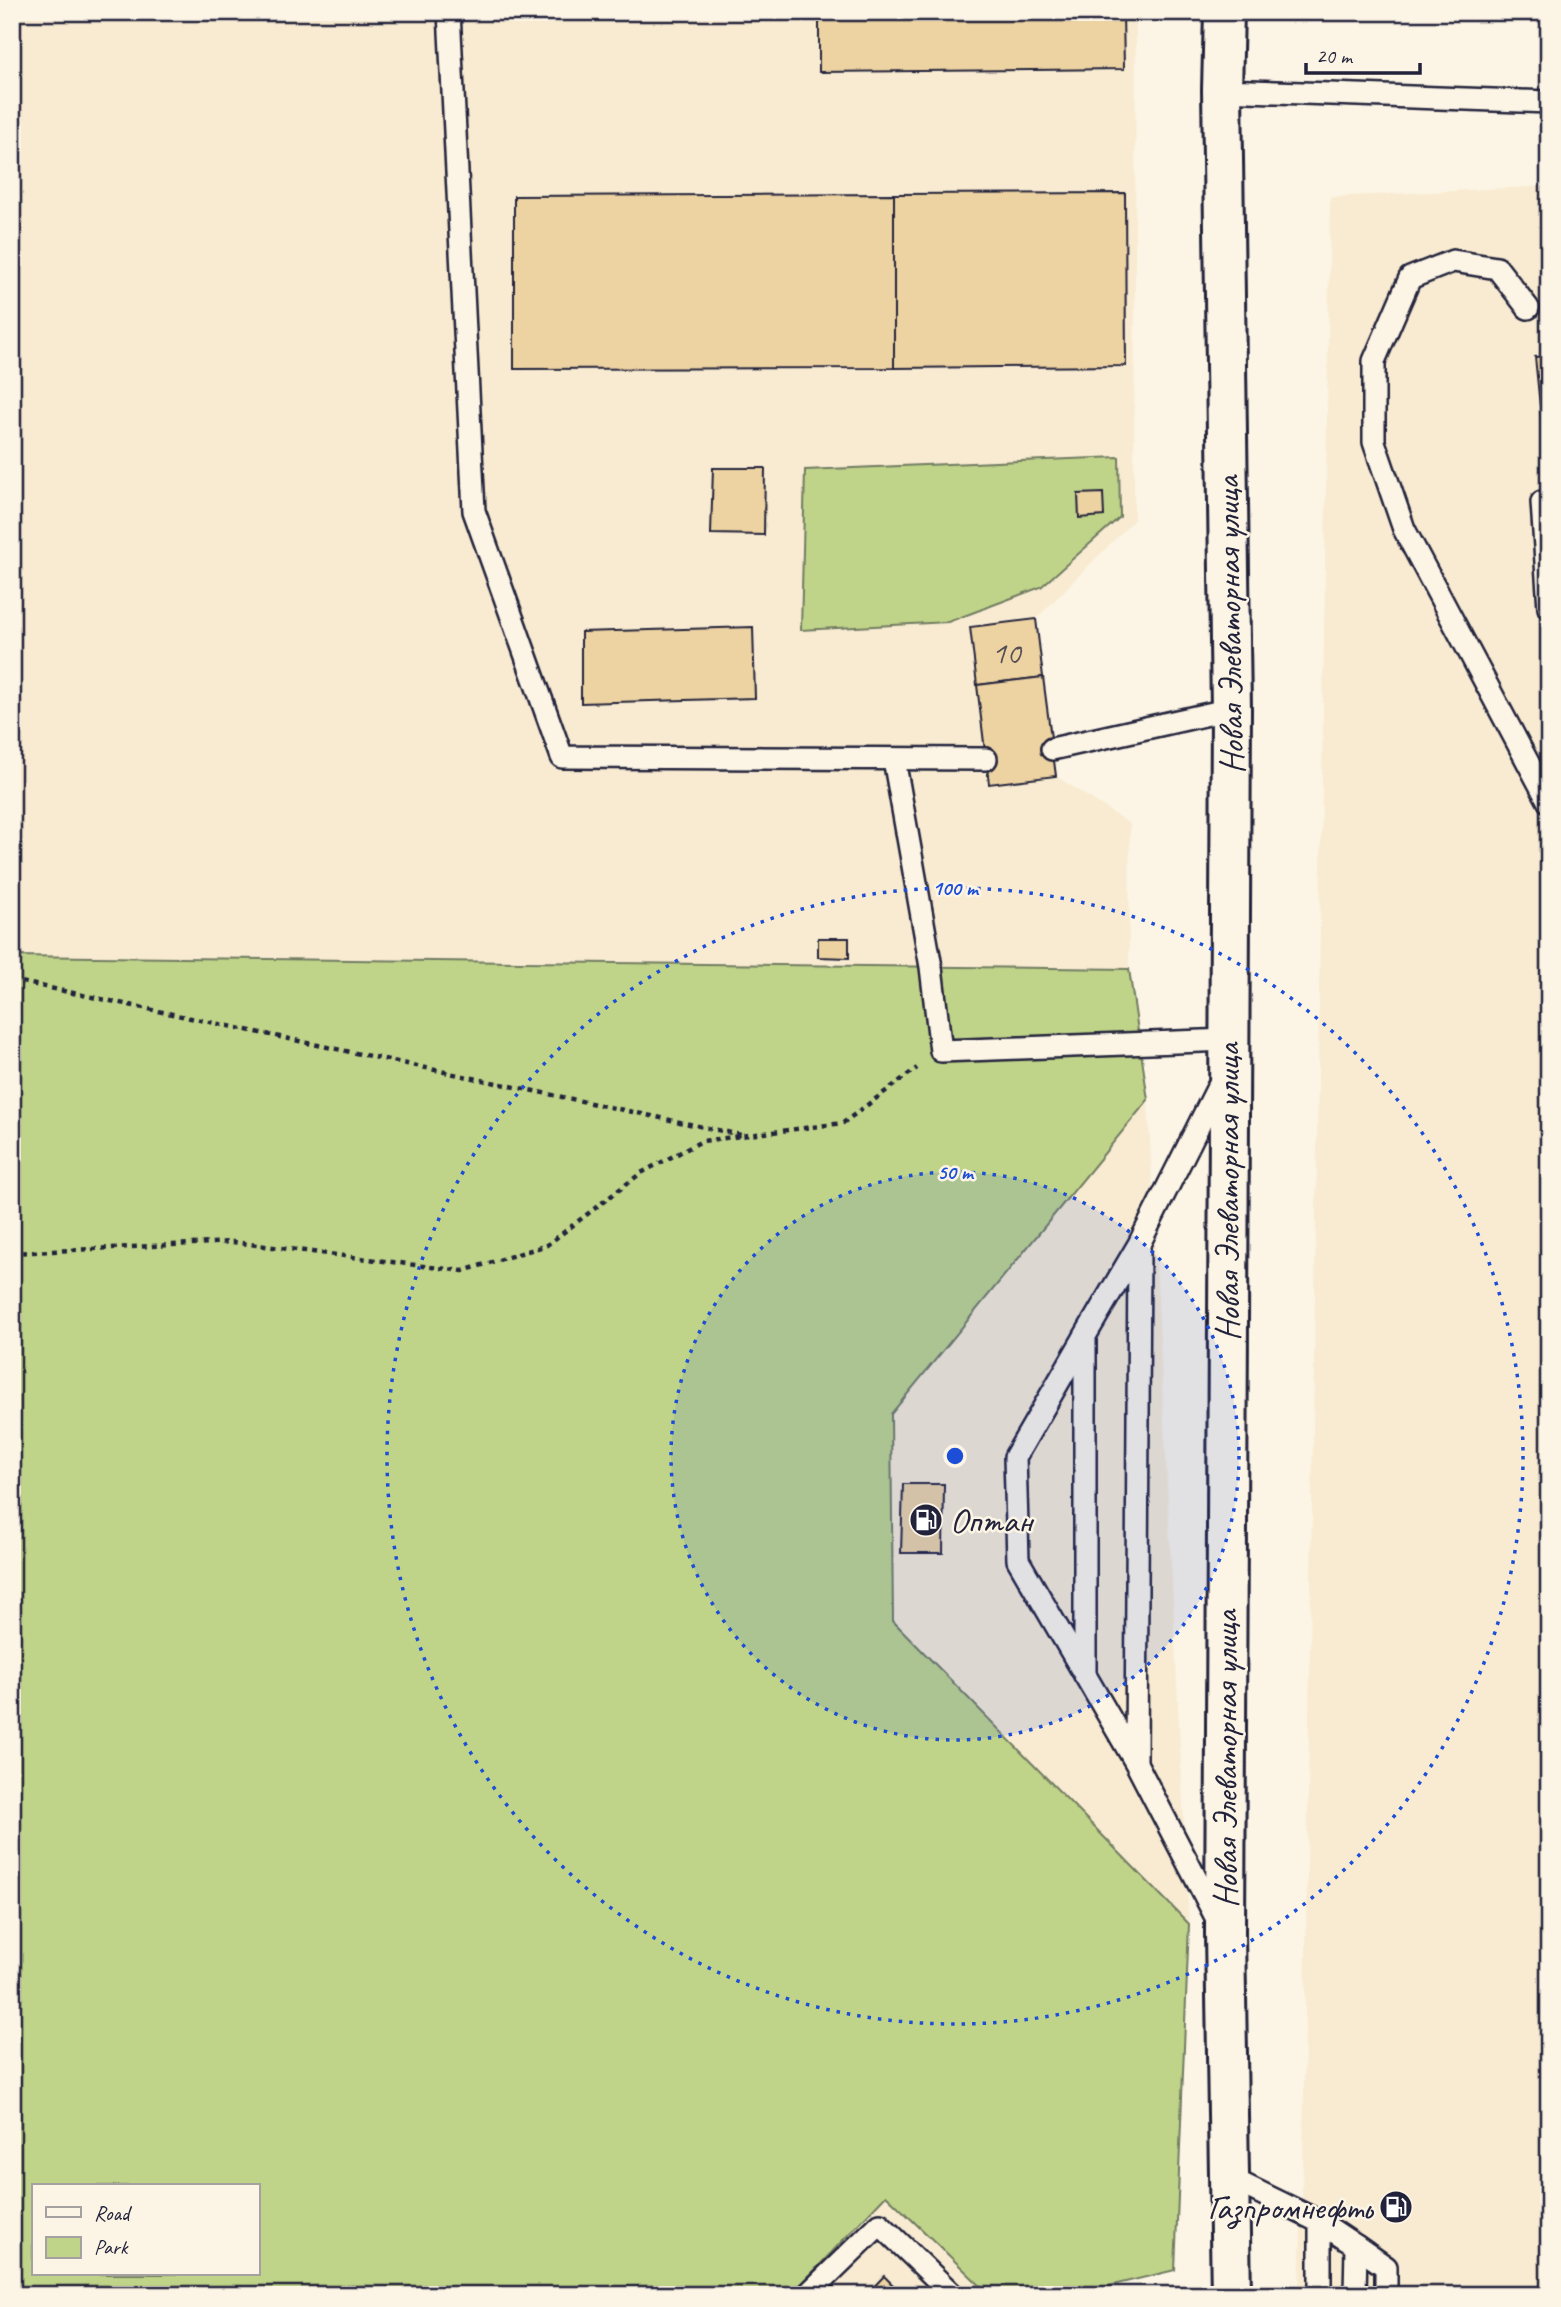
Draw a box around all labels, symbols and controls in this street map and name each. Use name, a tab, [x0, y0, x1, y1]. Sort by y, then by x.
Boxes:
scale bar	[1306, 32, 1419, 76]
text: 20 m	[1316, 43, 1354, 69]
street label: Новая Элеваторная улица	[1204, 474, 1255, 774]
house number: 10	[992, 632, 1023, 673]
text: 100 m	[932, 875, 980, 901]
street label: Новая Элеваторная улица	[1205, 1041, 1250, 1341]
text: 50 m	[937, 1159, 975, 1185]
centre of rings	[943, 1444, 967, 1468]
place label: Оптан	[950, 1498, 1035, 1543]
fuel station icon: Оптан	[907, 1501, 945, 1539]
street label: Новая Элеваторная улица	[1203, 1608, 1248, 1908]
legend	[32, 2184, 259, 2276]
place label: Газпромнефть	[1207, 2185, 1375, 2230]
fuel station icon: Газпромнефть	[1377, 2188, 1415, 2226]
text: Road	[94, 2200, 133, 2226]
text: Park	[94, 2234, 129, 2260]

